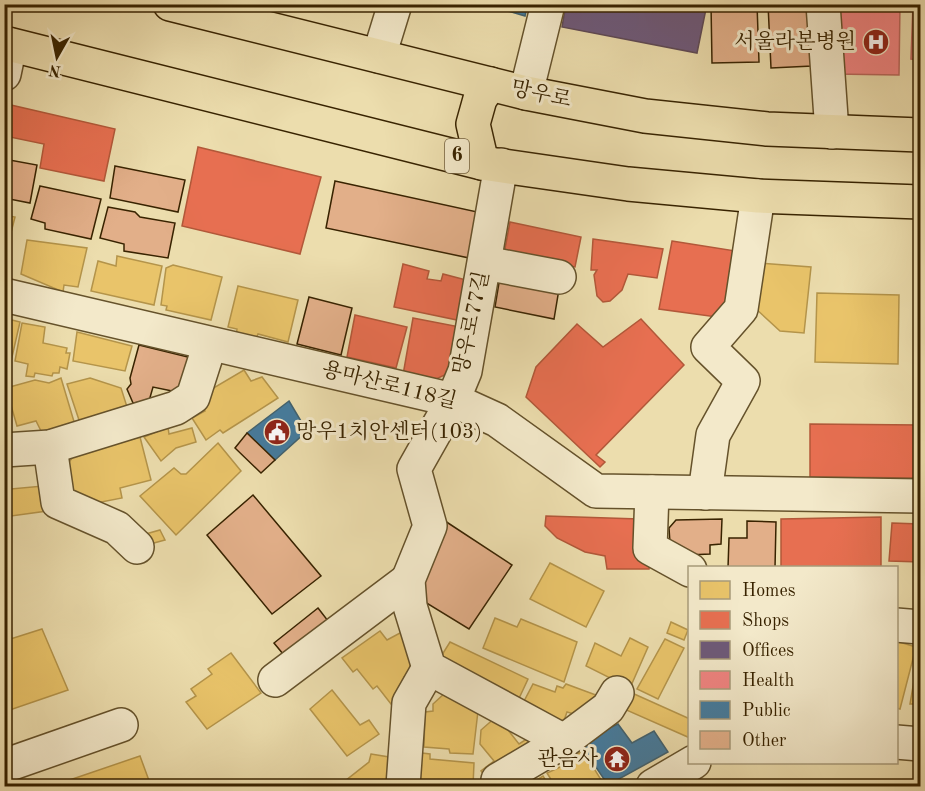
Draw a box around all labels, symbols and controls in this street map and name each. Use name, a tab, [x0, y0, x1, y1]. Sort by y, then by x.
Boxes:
north arrow	[27, 27, 87, 87]
hospital icon: 서울라본병원	[861, 27, 891, 57]
place label: 서울라본병원	[734, 29, 856, 53]
text: N	[47, 61, 62, 79]
street label: 망우로	[509, 76, 573, 112]
road number: 6	[445, 139, 469, 173]
street label: 망우로77길	[449, 269, 493, 377]
street label: 용마산로118길	[320, 357, 459, 413]
public building icon: 망우1치안센터(103)	[262, 417, 292, 447]
place label: 망우1치안센터(103)	[296, 420, 482, 443]
legend	[688, 566, 898, 764]
text: Homes	[742, 582, 796, 600]
text: Shops	[742, 612, 789, 630]
text: Offices	[742, 642, 794, 660]
text: Health	[742, 672, 795, 690]
text: Public	[742, 702, 791, 720]
text: Other	[742, 732, 787, 750]
temple icon: 관음사	[602, 744, 632, 774]
place label: 관음사	[537, 747, 599, 770]

